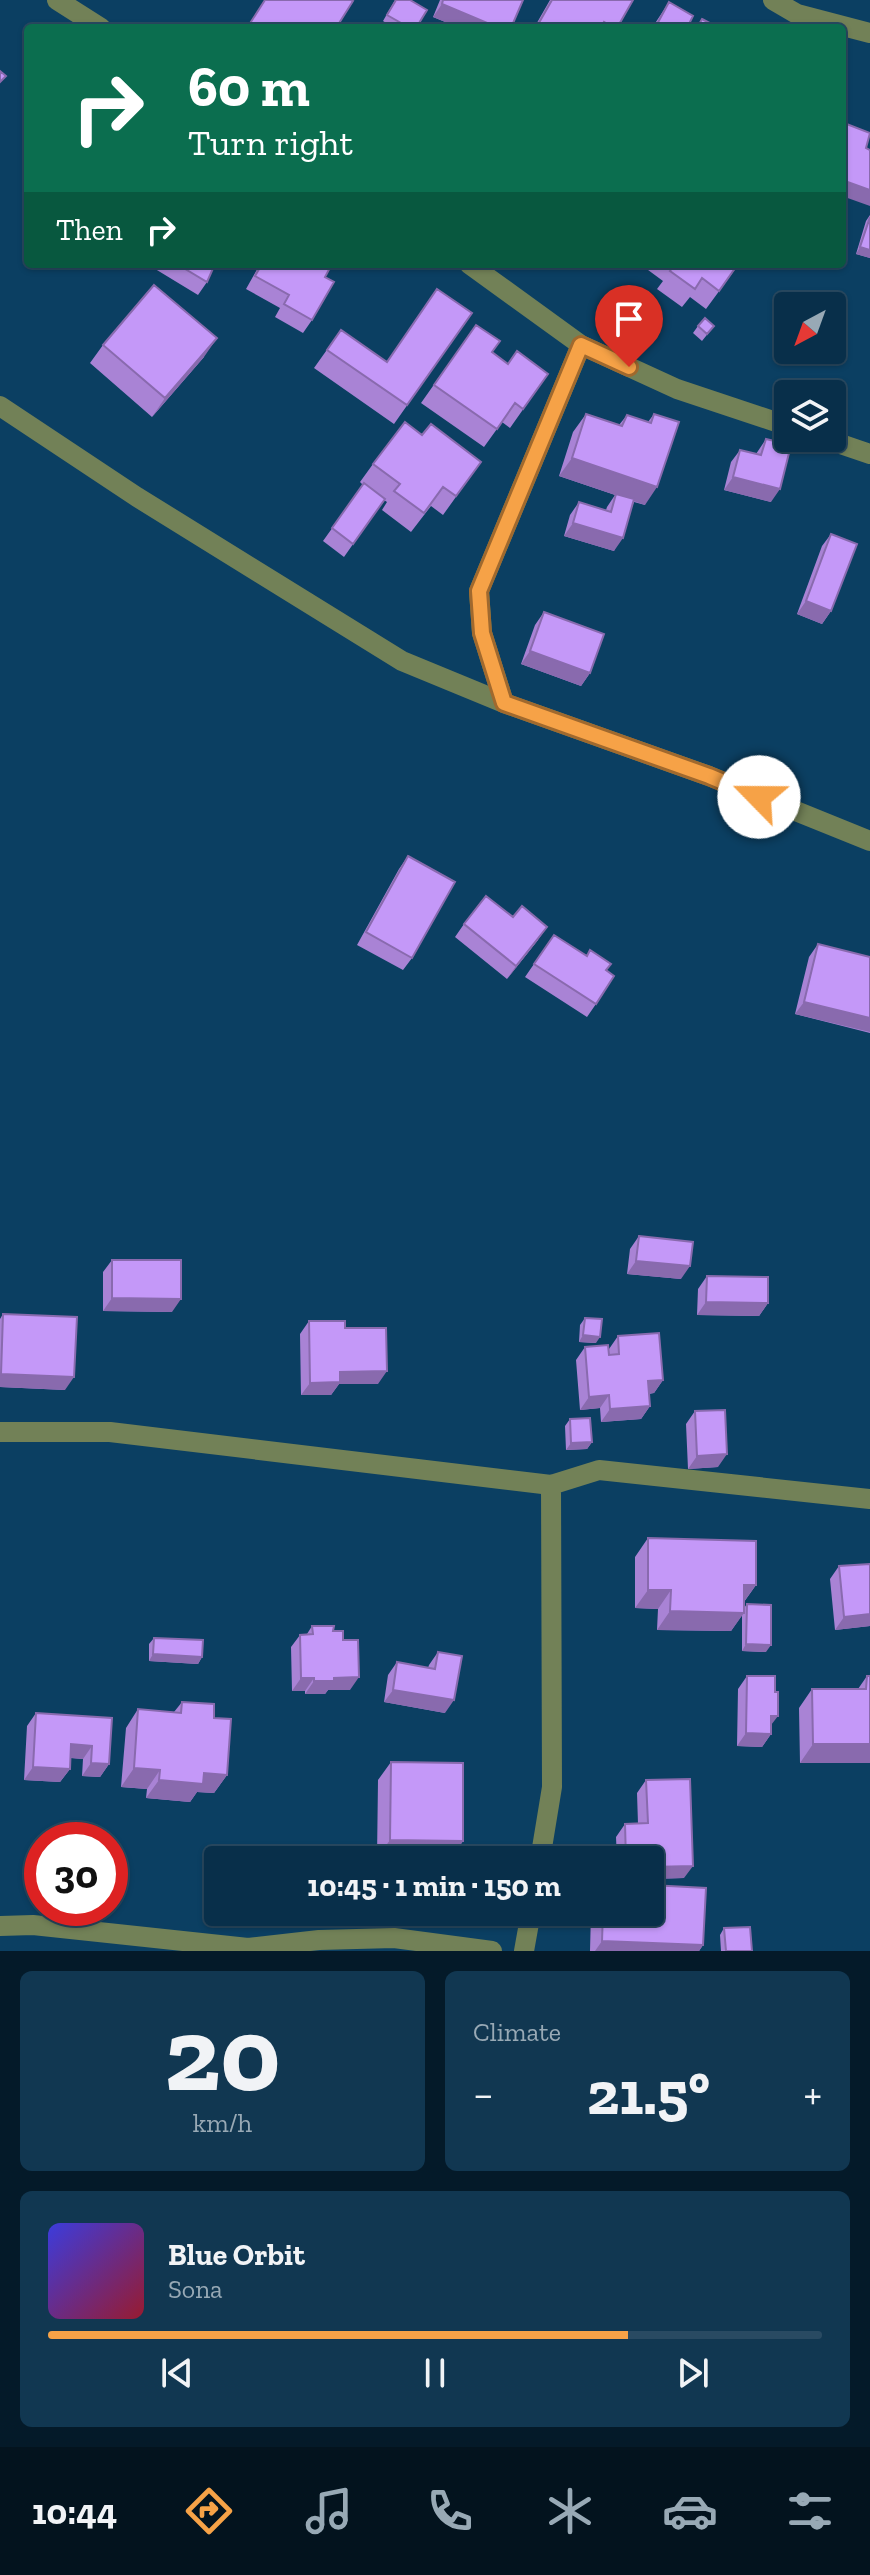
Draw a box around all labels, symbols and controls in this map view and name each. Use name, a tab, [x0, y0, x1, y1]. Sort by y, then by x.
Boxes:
text: 60 m	[188, 53, 310, 120]
icon: right	[56, 56, 160, 160]
text: Turn right	[188, 121, 353, 164]
icon: right	[139, 208, 183, 252]
text: Then	[56, 212, 123, 248]
pin	[595, 285, 663, 367]
north arrow	[774, 292, 846, 364]
map controls	[774, 292, 846, 452]
icon: arrive	[607, 297, 651, 341]
button: layers	[774, 380, 846, 452]
position arrow	[717, 755, 801, 839]
speed limit sign: 30	[24, 1822, 128, 1926]
text: 10:45 · 1 min · 150 m	[307, 1868, 561, 1904]
text: 20	[165, 1992, 280, 2117]
text: Climate	[473, 2016, 561, 2048]
text: 21.5°	[587, 2057, 710, 2129]
text: −	[473, 2067, 494, 2120]
text: +	[803, 2067, 822, 2120]
text: km/h	[193, 2107, 252, 2139]
text: Blue Orbit	[168, 2237, 305, 2273]
text: Sona	[168, 2273, 223, 2305]
icon: previous	[155, 2351, 199, 2395]
icon: pause	[413, 2351, 457, 2395]
icon: next	[671, 2351, 715, 2395]
icon: directions	[181, 2483, 237, 2539]
icon: music	[301, 2483, 357, 2539]
icon: phone	[422, 2483, 478, 2539]
icon: climate	[542, 2483, 598, 2539]
icon: car	[662, 2483, 718, 2539]
icon: filters	[782, 2483, 838, 2539]
text: 10:44	[32, 2490, 117, 2533]

